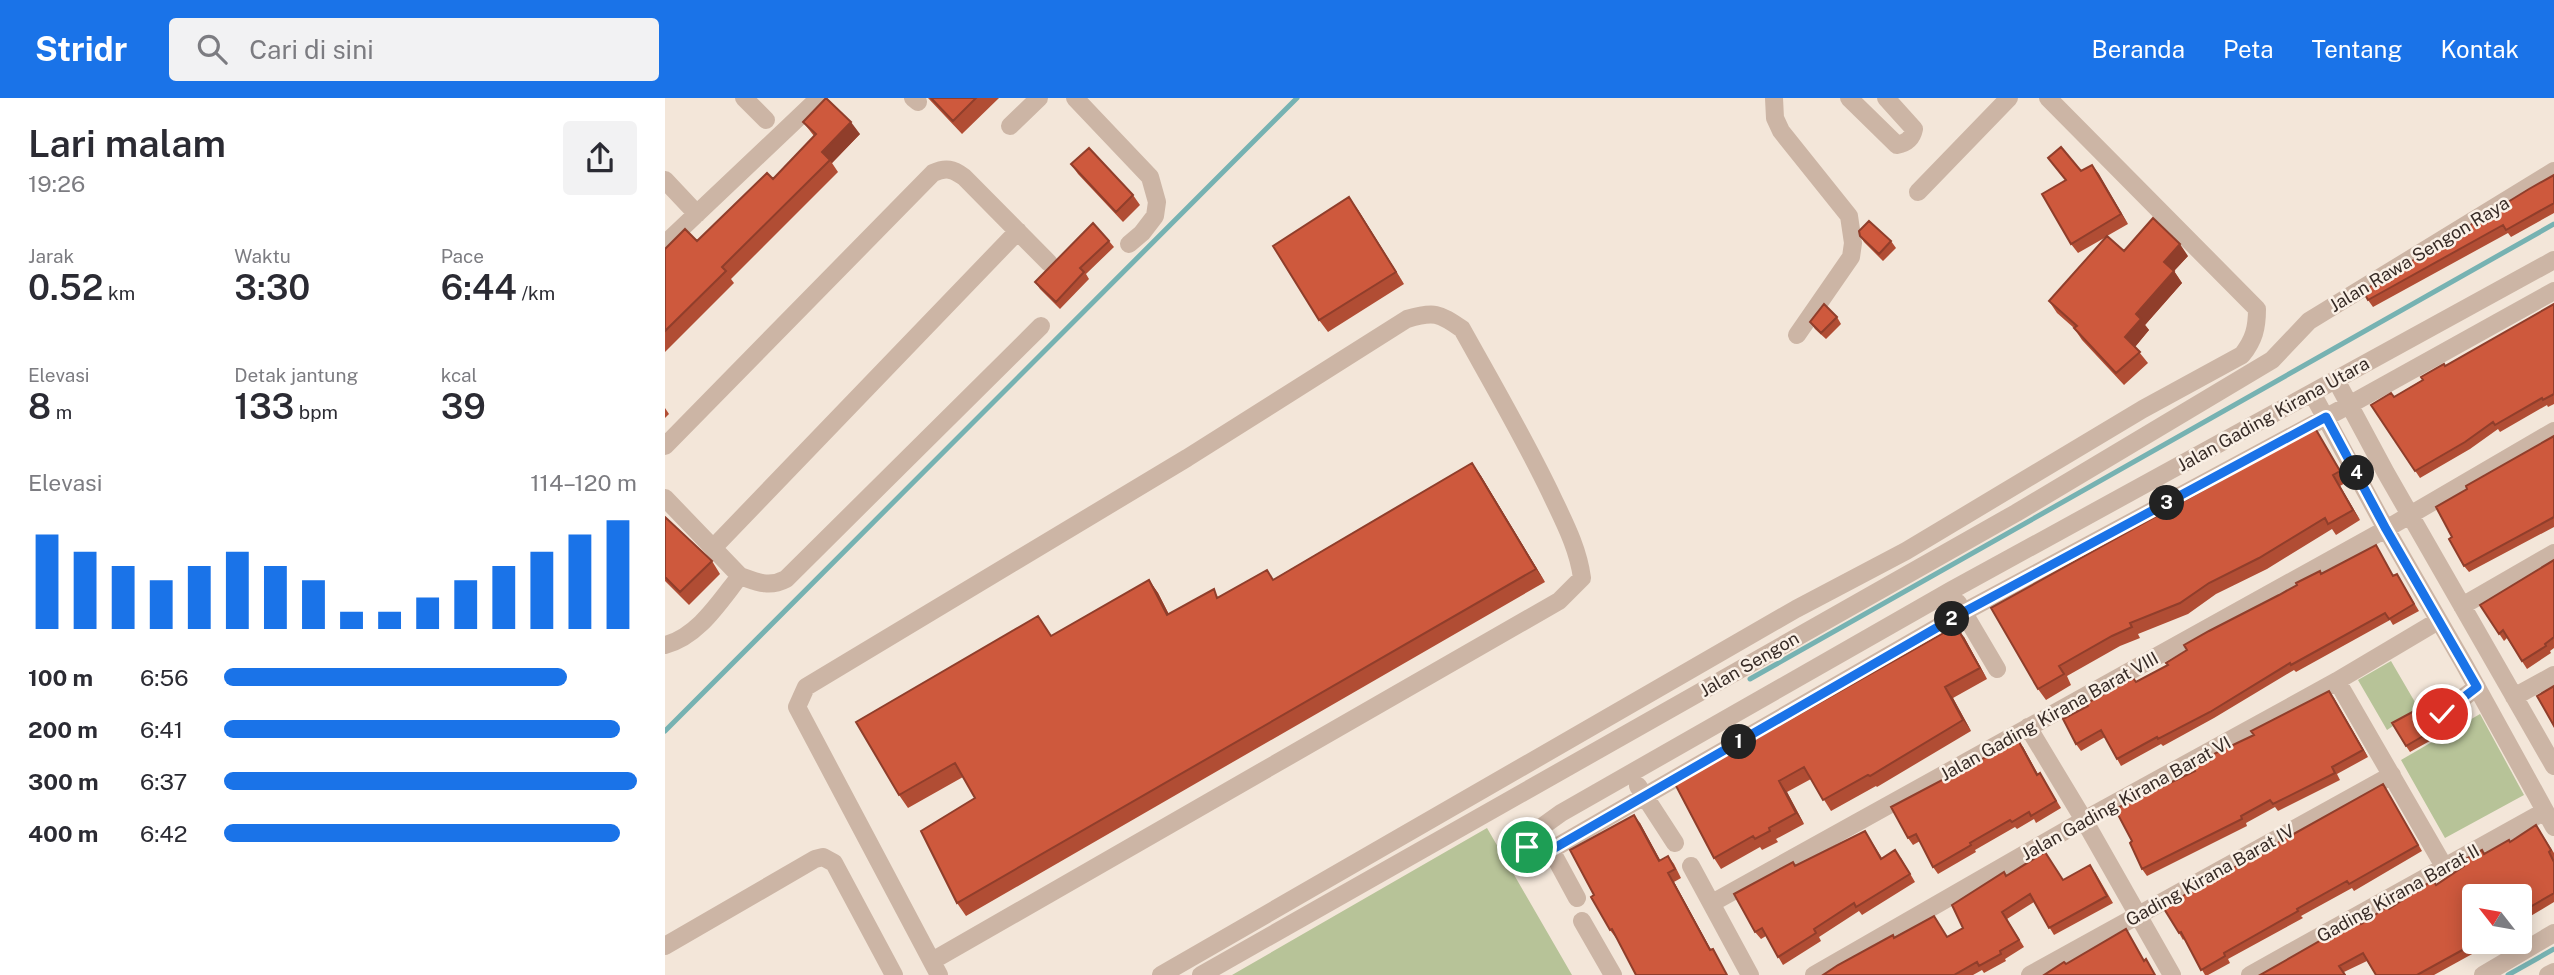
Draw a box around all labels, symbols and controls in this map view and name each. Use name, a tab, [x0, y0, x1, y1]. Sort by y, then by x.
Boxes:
search box	[169, 18, 659, 81]
text: Stridr	[35, 30, 127, 68]
icon: search	[193, 30, 231, 68]
text: Cari di sini	[249, 34, 374, 65]
text: Beranda	[2091, 35, 2185, 63]
text: Peta	[2223, 35, 2274, 63]
text: Tentang	[2312, 35, 2402, 63]
text: Kontak	[2440, 35, 2519, 63]
text: Lari malam	[28, 121, 226, 166]
button: share	[563, 121, 637, 195]
text: 19:26	[28, 170, 85, 197]
street label: Jalan Rawa Sengon Raya	[2325, 192, 2513, 316]
text: Jarak	[28, 245, 74, 267]
text: Waktu	[234, 245, 291, 267]
text: Pace	[441, 245, 484, 267]
text: 0.52	[28, 267, 103, 308]
text: 3:30	[234, 267, 310, 308]
text: 6:44	[441, 267, 517, 308]
text: km	[103, 282, 135, 304]
text: /km	[517, 282, 555, 304]
street label: Jalan Gading Kirana Utara	[2173, 352, 2373, 476]
text: Elevasi	[28, 364, 89, 386]
text: Detak jantung	[234, 364, 358, 386]
text: kcal	[441, 364, 477, 386]
text: 8	[28, 386, 51, 427]
text: 133	[234, 386, 294, 427]
text: 39	[441, 386, 486, 427]
text: m	[51, 401, 72, 423]
text: bpm	[294, 401, 338, 423]
pin: 4	[2339, 456, 2375, 490]
text: 4	[2350, 461, 2363, 483]
text: Elevasi	[28, 469, 102, 496]
text: 114–120 m	[530, 469, 637, 496]
pin: 3	[2149, 486, 2185, 520]
text: 3	[2160, 491, 2173, 513]
pin: 2	[1935, 602, 1969, 636]
text: 2	[1945, 607, 1958, 629]
street label: Jalan Sengon	[1696, 627, 1802, 701]
street label: Jalan Gading Kirana Barat VIII	[1936, 647, 2162, 785]
text: 100 m	[28, 664, 93, 691]
text: 6:56	[140, 664, 189, 691]
pin	[2412, 684, 2472, 744]
icon: check	[2423, 695, 2461, 733]
text: 200 m	[28, 716, 98, 743]
text: 6:41	[140, 716, 183, 743]
pin: 1	[1721, 724, 1757, 760]
text: 1	[1734, 730, 1743, 752]
street label: Jalan Gading Kirana Barat VI	[2018, 732, 2234, 864]
text: 300 m	[28, 768, 99, 795]
text: 6:37	[140, 768, 187, 795]
pin	[1497, 817, 1557, 877]
text: 400 m	[28, 820, 98, 847]
text: 6:42	[140, 820, 188, 847]
street label: Gading Kirana Barat IV	[2122, 820, 2298, 930]
icon: arrive	[1508, 828, 1546, 866]
street label: Gading Kirana Barat II	[2313, 840, 2483, 946]
north arrow	[2462, 884, 2532, 954]
map controls	[2462, 884, 2532, 954]

